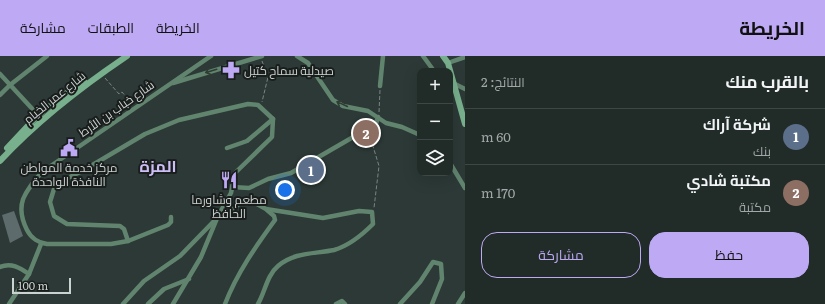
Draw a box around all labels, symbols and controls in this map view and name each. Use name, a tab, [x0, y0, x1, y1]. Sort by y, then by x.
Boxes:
text: الخريطة	[739, 13, 805, 41]
text: مشاركة	[20, 17, 66, 37]
text: الطبقات	[88, 17, 134, 37]
text: الخريطة	[156, 17, 200, 37]
pharmacy icon: صيدلية سماح كتيل	[221, 60, 241, 80]
place label: صيدلية سماح كتيل	[244, 61, 334, 79]
street label: شارع عمر الخيام	[19, 66, 89, 128]
one-way arrow	[204, 68, 217, 75]
map controls	[417, 68, 453, 176]
button: +	[417, 68, 453, 104]
text: بالقرب منك	[725, 68, 809, 93]
text: النتائج: 2	[481, 72, 525, 91]
street label: شارع خباب بن الأرط	[75, 75, 157, 141]
one-way arrow	[336, 100, 348, 107]
button: −	[417, 104, 453, 140]
text: شركة آراك	[703, 112, 771, 135]
pin: 2	[353, 118, 379, 148]
text: 60 m	[481, 127, 511, 146]
text: 1	[793, 127, 799, 146]
public building icon: مركز خدمة المواطن النافذة الواحدة	[59, 138, 79, 158]
button: layers	[417, 140, 453, 176]
text: بنك	[753, 141, 771, 160]
district label: المزة	[139, 153, 177, 177]
pin: 1	[298, 155, 324, 185]
place label: مركز خدمة المواطن النافذة الواحدة	[20, 158, 118, 190]
text: مكتبة شادي	[687, 168, 771, 191]
restaurant icon: مطعم وشاورما الحافظ	[219, 170, 239, 190]
your location	[275, 180, 295, 200]
text: 170 m	[481, 183, 515, 202]
text: 2	[793, 183, 800, 202]
place label: مطعم وشاورما الحافظ	[191, 190, 267, 222]
text: مكتبة	[739, 197, 771, 216]
button: مشاركة	[481, 232, 641, 278]
button: حفظ	[649, 232, 809, 278]
scale bar	[12, 276, 71, 295]
text: 100 m	[18, 277, 48, 293]

